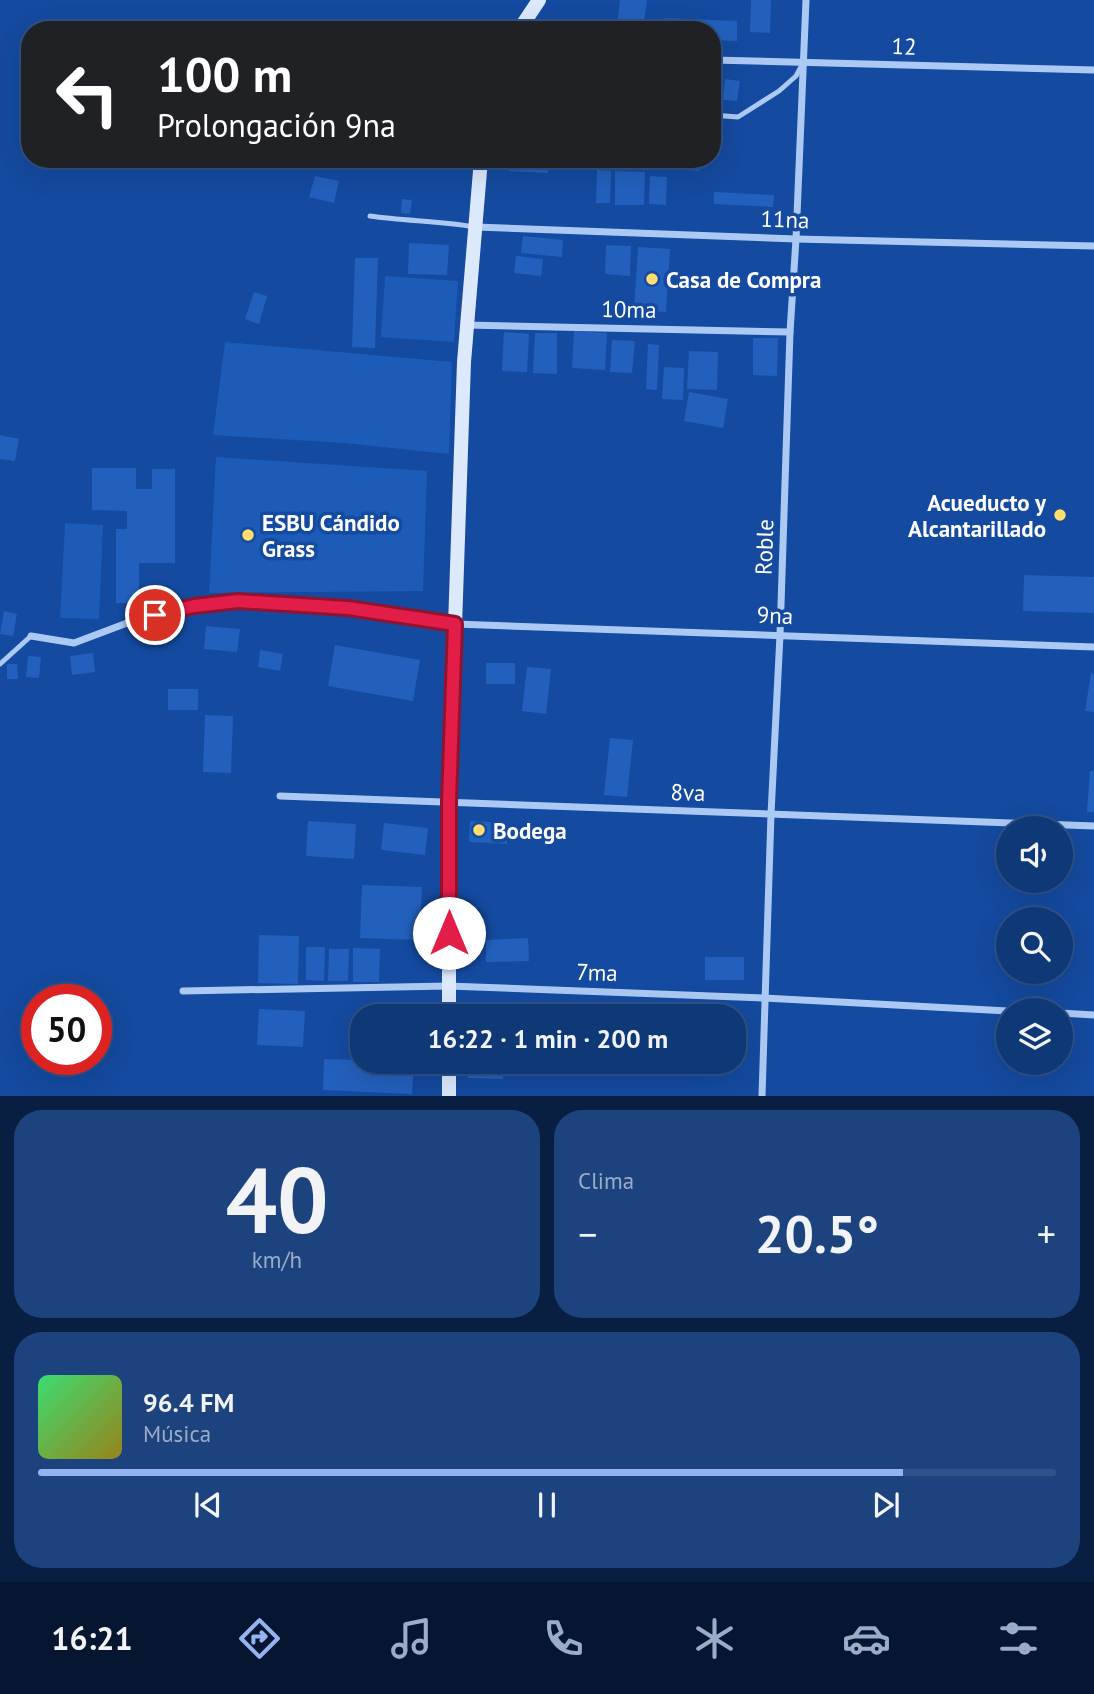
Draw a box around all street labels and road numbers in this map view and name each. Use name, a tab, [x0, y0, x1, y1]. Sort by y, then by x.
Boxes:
street label: 12	[891, 31, 917, 61]
street label: 11na	[760, 204, 810, 234]
street label: 10ma	[601, 294, 657, 324]
street label: Roble	[749, 519, 779, 575]
street label: 9na	[756, 600, 794, 630]
street label: 8va	[670, 777, 706, 807]
street label: 7ma	[576, 957, 618, 987]

